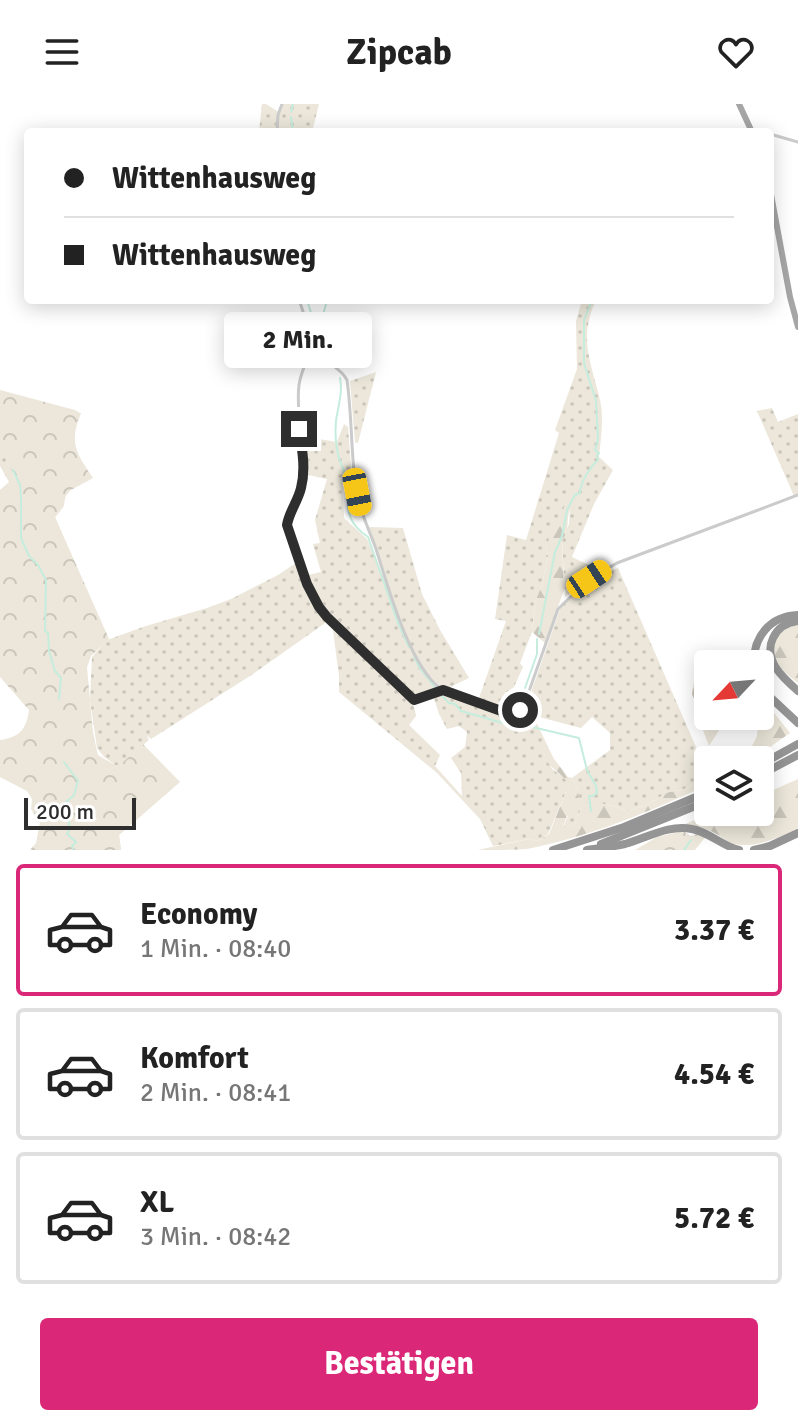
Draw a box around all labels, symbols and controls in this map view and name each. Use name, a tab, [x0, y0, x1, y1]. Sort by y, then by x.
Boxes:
icon: menu	[40, 30, 84, 74]
text: Zipcab	[346, 30, 452, 75]
icon: heart	[714, 30, 758, 74]
text: Wittenhausweg	[112, 160, 316, 197]
text: Wittenhausweg	[112, 237, 316, 274]
callout: 2 Min.	[225, 313, 373, 369]
text: 2 Min.	[263, 324, 333, 356]
route end	[281, 411, 317, 447]
car	[341, 466, 373, 518]
car	[562, 556, 616, 602]
north arrow	[694, 650, 774, 730]
map controls	[694, 650, 774, 826]
route start	[502, 692, 538, 728]
button: layers	[694, 746, 774, 826]
scale bar	[24, 794, 136, 830]
text: 200 m	[36, 798, 94, 825]
icon: car	[44, 894, 116, 966]
text: Economy	[140, 896, 257, 933]
text: 3.37 €	[674, 912, 754, 949]
text: 1 Min. · 08:40	[140, 933, 291, 965]
icon: car	[44, 1038, 116, 1110]
text: Komfort	[140, 1040, 249, 1077]
text: 4.54 €	[674, 1056, 754, 1093]
text: 2 Min. · 08:41	[140, 1077, 291, 1109]
icon: car	[44, 1182, 116, 1254]
text: XL	[140, 1184, 174, 1221]
text: 5.72 €	[674, 1200, 754, 1237]
text: 3 Min. · 08:42	[140, 1221, 291, 1253]
button: Bestätigen	[40, 1318, 758, 1410]

